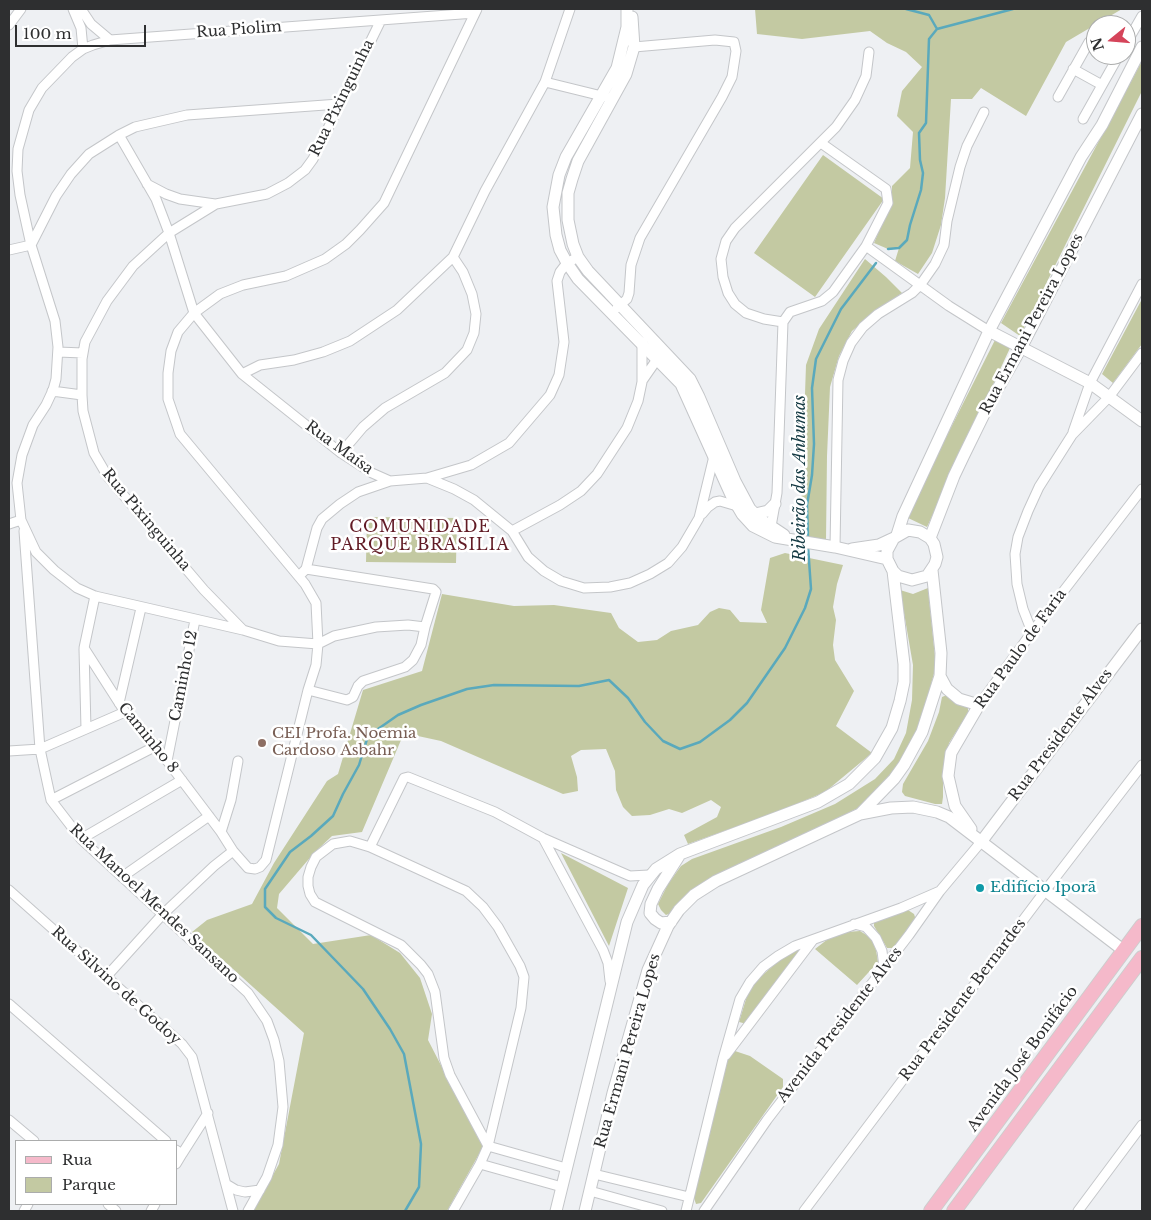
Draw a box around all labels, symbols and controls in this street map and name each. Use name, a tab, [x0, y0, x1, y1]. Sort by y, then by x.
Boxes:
scale bar	[18, 15, 149, 47]
north arrow	[1086, 15, 1136, 65]
street label: Rua Piolim	[196, 18, 282, 42]
text: 100 m	[23, 24, 72, 43]
text: N	[1087, 35, 1108, 53]
street label: Rua Pixinguinha	[306, 37, 378, 159]
street label: Rua Ermani Pereira Lopes	[977, 231, 1087, 417]
water label: Ribeirão das Anhumas	[790, 395, 810, 561]
street label: Rua Maísa	[302, 417, 376, 479]
street label: Rua Pixinguinha	[98, 465, 194, 575]
district label: COMUNIDADE PARQUE BRASILIA	[328, 517, 512, 555]
street label: Rua Paulo de Faria	[972, 586, 1070, 712]
street label: Caminho 12	[166, 629, 202, 723]
street label: Rua Presidente Alves	[1006, 665, 1116, 805]
street label: Caminho 8	[114, 699, 182, 777]
place label: CEI Profa. Noemia Cardoso Asbahr	[272, 725, 416, 760]
marker: CEI Profa. Noemia Cardoso Asbahr	[256, 737, 268, 749]
street label: Rua Manoel Mendes Sansano	[65, 821, 243, 987]
place label: Edifício Iporã	[990, 879, 1096, 897]
marker: Edifício Iporã	[974, 882, 986, 894]
street label: Rua Presidente Bernardes	[896, 915, 1030, 1085]
street label: Rua Silvino de Godoy	[48, 923, 184, 1049]
street label: Avenida Presidente Alves	[774, 944, 906, 1106]
street label: Rua Ermani Pereira Lopes	[592, 951, 664, 1151]
street label: Avenida José Bonifácio	[964, 983, 1082, 1135]
legend	[15, 1140, 178, 1205]
text: Rua	[62, 1150, 92, 1169]
text: Parque	[62, 1175, 116, 1194]

